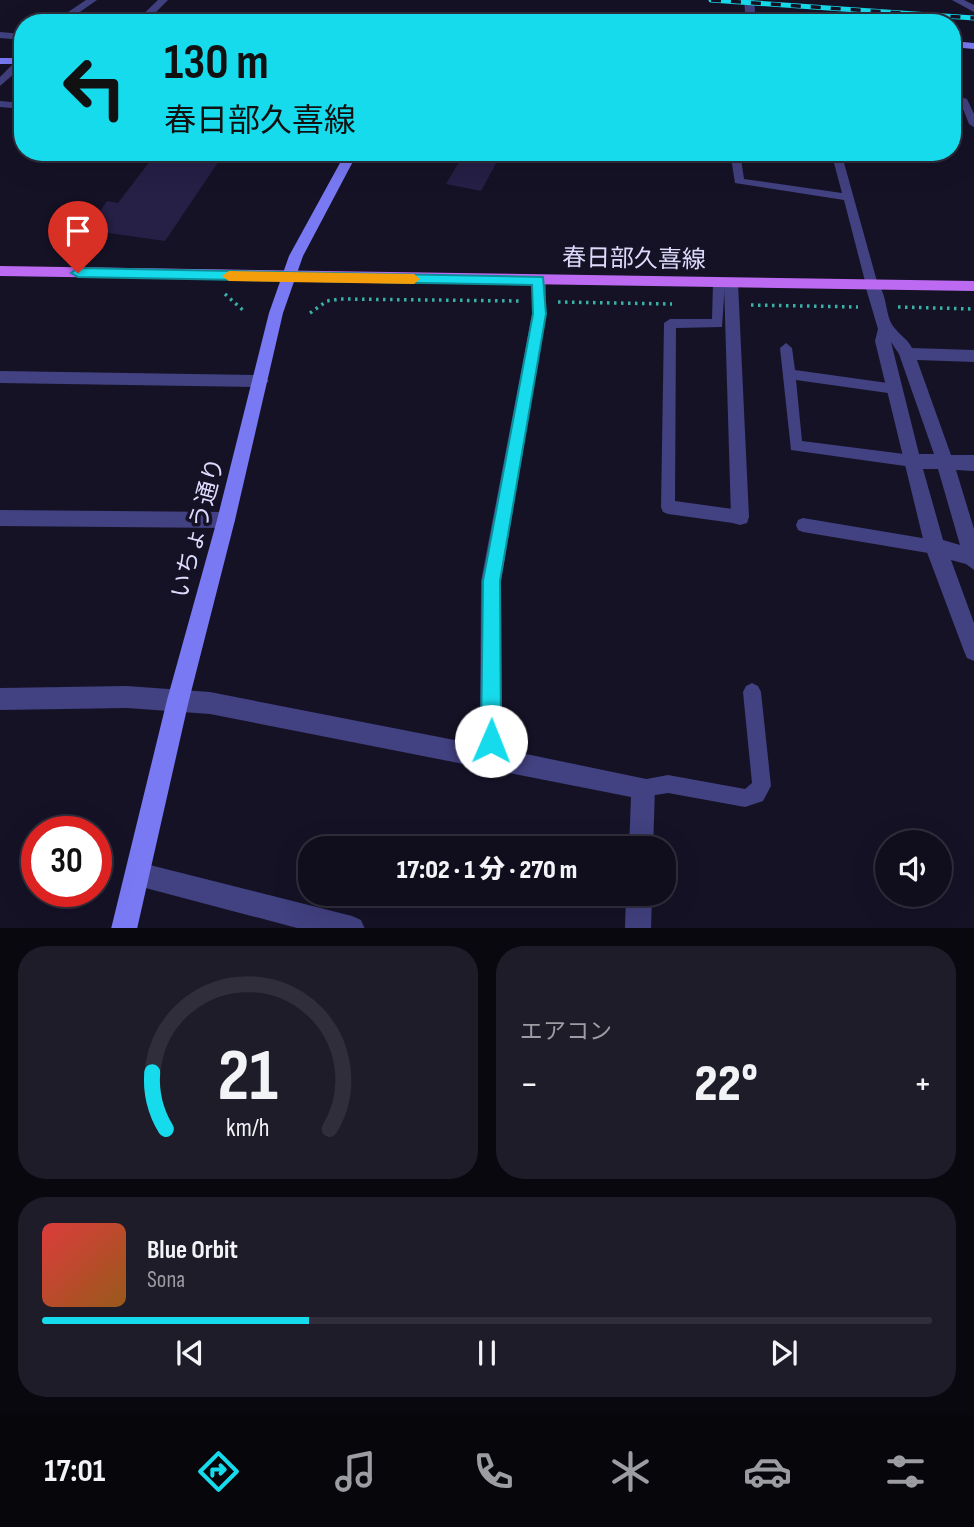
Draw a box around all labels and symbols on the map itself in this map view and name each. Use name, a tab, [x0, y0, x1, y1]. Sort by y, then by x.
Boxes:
pin	[48, 201, 108, 273]
street label: 春日部久喜線	[562, 243, 706, 275]
street label: いちょう通り	[165, 455, 231, 601]
position arrow	[454, 704, 528, 778]
speed limit sign: 30	[21, 816, 112, 907]

